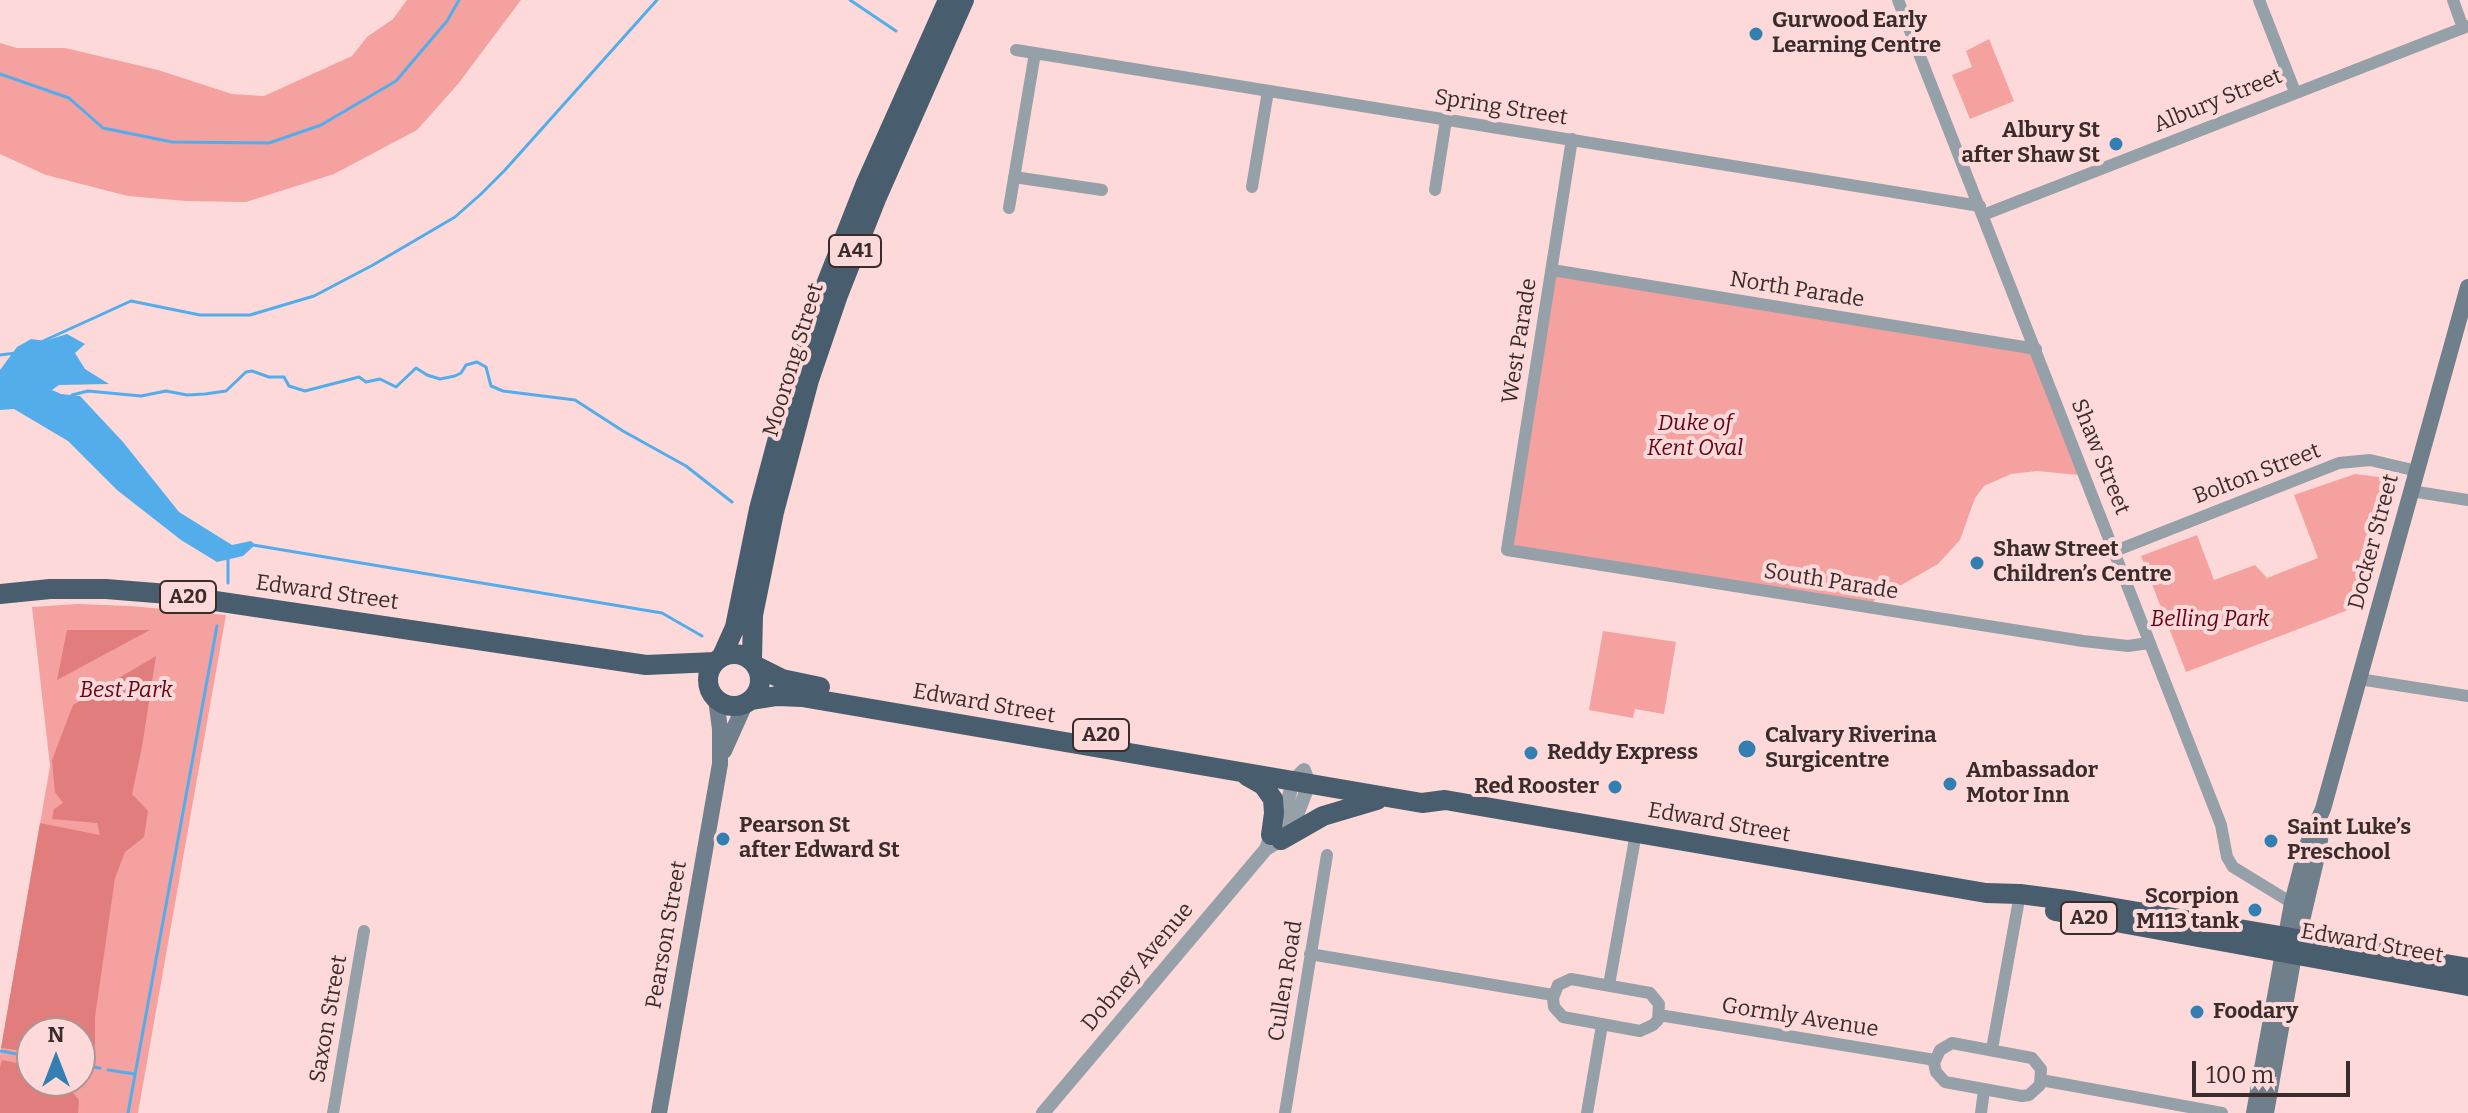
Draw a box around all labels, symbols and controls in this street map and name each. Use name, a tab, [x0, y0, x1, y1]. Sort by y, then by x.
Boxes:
place label: Gurwood Early Learning Centre	[1772, 8, 1941, 60]
marker: Gurwood Early Learning Centre	[1747, 25, 1765, 43]
street label: Albury Street	[2150, 63, 2286, 139]
street label: Spring Street	[1433, 84, 1569, 132]
place label: Albury St after Shaw St	[1962, 118, 2100, 170]
marker: Albury St after Shaw St	[2107, 135, 2125, 153]
road number: A41	[829, 235, 881, 267]
street label: North Parade	[1728, 266, 1866, 314]
street label: West Parade	[1497, 276, 1543, 406]
street label: Moorong Street	[758, 280, 830, 440]
street label: Shaw Street	[2065, 395, 2135, 519]
park label: Duke of Kent Oval	[1647, 411, 1743, 462]
street label: Bolton Street	[2190, 438, 2324, 510]
street label: Docker Street	[2343, 471, 2405, 613]
place label: Shaw Street Children’s Centre	[1993, 537, 2172, 588]
marker: Shaw Street Children’s Centre	[1968, 554, 1986, 572]
street label: South Parade	[1762, 558, 1900, 606]
street label: Edward Street	[254, 570, 400, 616]
road number: A20	[160, 581, 216, 613]
park label: Belling Park	[2150, 607, 2270, 633]
park label: Best Park	[79, 678, 173, 704]
street label: Edward Street	[911, 679, 1057, 729]
road number: A20	[1073, 719, 1129, 751]
place label: Calvary Riverina Surgicentre	[1765, 723, 1937, 774]
marker: Calvary Riverina Surgicentre	[1736, 738, 1758, 760]
place label: Reddy Express	[1547, 740, 1698, 766]
marker: Reddy Express	[1522, 744, 1540, 762]
place label: Ambassador Motor Inn	[1966, 758, 2098, 810]
place label: Red Rooster	[1474, 774, 1599, 800]
marker: Ambassador Motor Inn	[1941, 775, 1959, 793]
marker: Red Rooster	[1606, 778, 1624, 796]
street label: Edward Street	[1646, 798, 1792, 848]
place label: Pearson St after Edward St	[739, 813, 900, 864]
place label: Saint Luke’s Preschool	[2287, 815, 2411, 866]
marker: Pearson St after Edward St	[714, 830, 732, 848]
marker: Saint Luke’s Preschool	[2262, 832, 2280, 850]
street label: Pearson Street	[641, 859, 693, 1011]
place label: Scorpion M113 tank	[2136, 884, 2239, 936]
street label: Dobney Avenue	[1076, 897, 1200, 1037]
marker: Scorpion M113 tank	[2246, 901, 2264, 919]
road number: A20	[2061, 902, 2117, 934]
street label: Cullen Road	[1263, 919, 1309, 1043]
street label: Edward Street	[2299, 919, 2445, 969]
street label: Saxon Street	[305, 953, 353, 1085]
street label: Gormly Avenue	[1720, 993, 1880, 1043]
place label: Foodary	[2213, 999, 2298, 1025]
marker: Foodary	[2188, 1003, 2206, 1021]
north arrow	[16, 1017, 96, 1097]
text: N	[48, 1021, 64, 1048]
scale bar	[2196, 1045, 2354, 1095]
text: 100 m	[2206, 1061, 2274, 1089]

